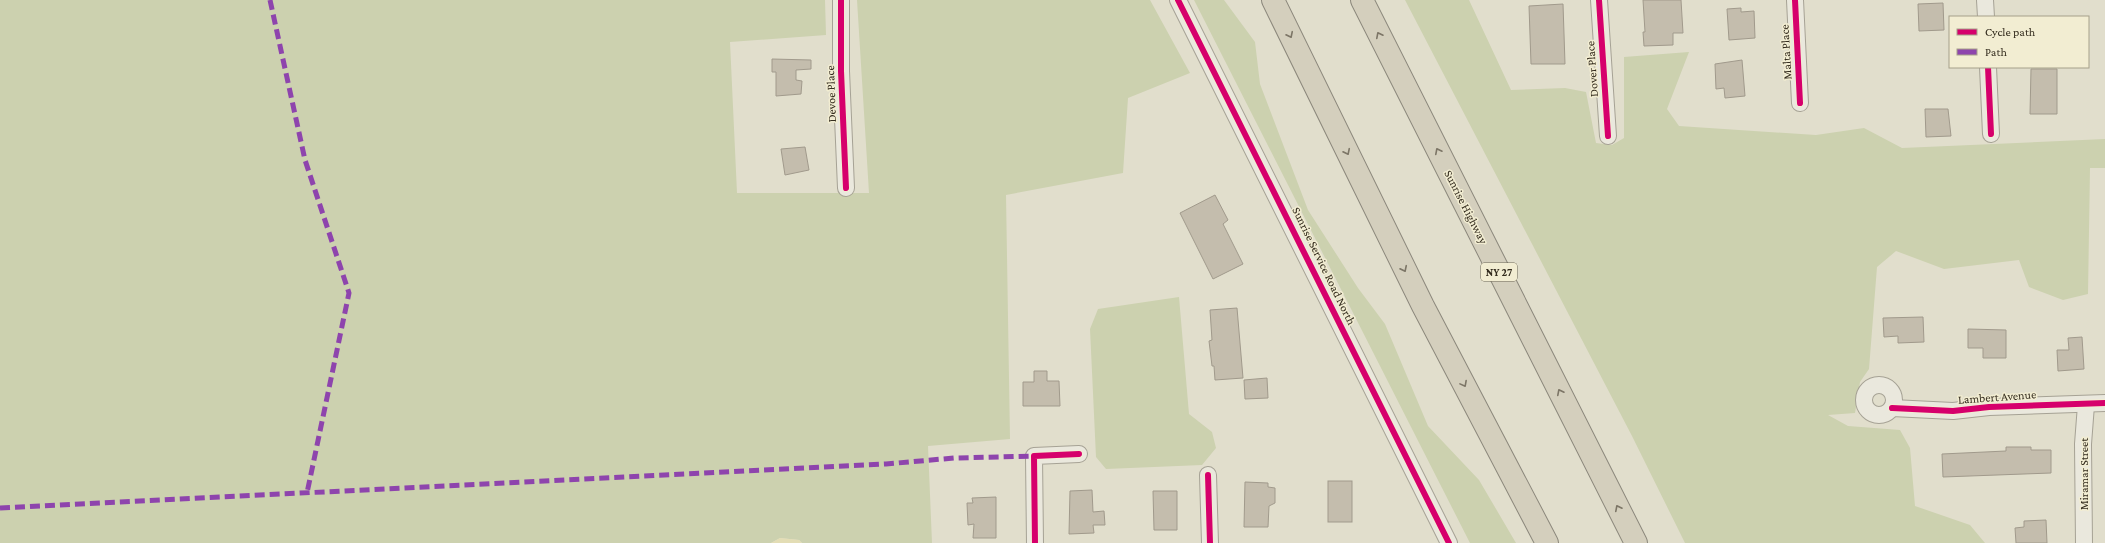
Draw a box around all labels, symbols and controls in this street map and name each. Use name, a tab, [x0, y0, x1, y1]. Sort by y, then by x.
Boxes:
legend	[1949, 16, 2089, 68]
street label: Malta Place	[1778, 24, 1794, 80]
text: Cycle path	[1985, 25, 2036, 39]
one-way arrow	[1285, 31, 1293, 38]
one-way arrow	[1377, 32, 1384, 39]
street label: Dover Place	[1583, 41, 1601, 97]
text: Path	[1985, 45, 2007, 59]
street label: Devoe Place	[823, 65, 839, 123]
one-way arrow	[1342, 148, 1350, 155]
one-way arrow	[1435, 148, 1443, 155]
street label: Sunrise Highway	[1441, 168, 1491, 247]
street label: Sunrise Service Road North	[1289, 205, 1359, 328]
road number: NY 27	[1481, 263, 1517, 281]
one-way arrow	[1400, 264, 1407, 272]
one-way arrow	[1459, 380, 1466, 388]
street label: Lambert Avenue	[1957, 387, 2037, 407]
one-way arrow	[1557, 389, 1564, 396]
street label: Miramar Street	[2077, 437, 2091, 510]
one-way arrow	[1615, 505, 1623, 512]

